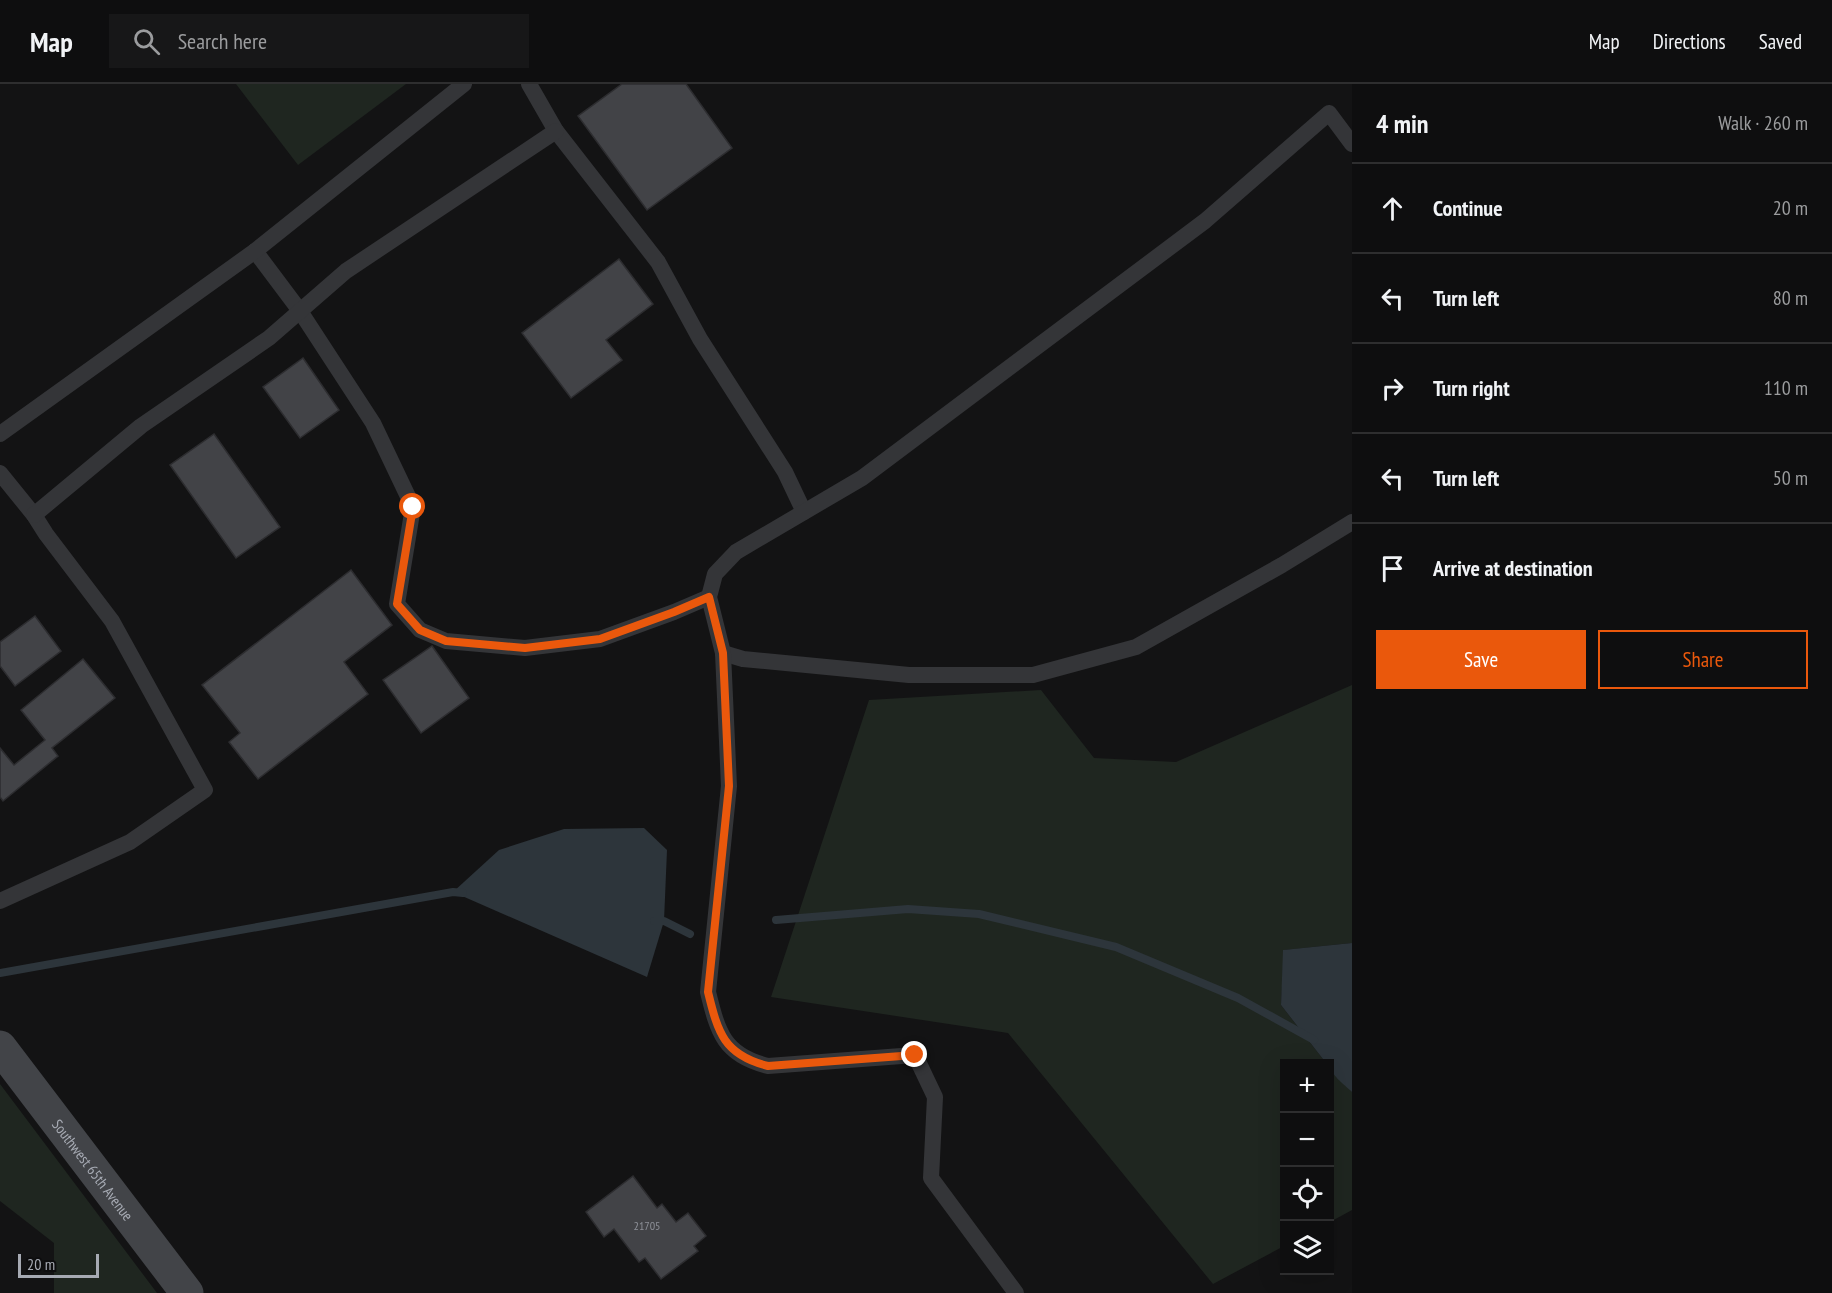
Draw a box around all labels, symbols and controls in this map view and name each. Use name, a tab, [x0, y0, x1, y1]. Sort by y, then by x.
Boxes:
search box	[109, 14, 529, 68]
text: Map	[30, 23, 73, 60]
icon: search	[130, 25, 163, 58]
text: Search here	[178, 27, 267, 55]
text: Map	[1589, 28, 1620, 55]
text: Directions	[1653, 28, 1726, 55]
text: Saved	[1759, 28, 1802, 55]
text: 4 min	[1376, 107, 1429, 140]
text: Walk · 260 m	[1718, 110, 1808, 136]
icon: ahead	[1376, 192, 1409, 225]
text: Continue	[1433, 194, 1503, 222]
text: 20 m	[1773, 195, 1808, 221]
icon: left	[1376, 282, 1409, 315]
text: Turn left	[1433, 284, 1499, 312]
text: 80 m	[1773, 285, 1808, 311]
icon: right	[1376, 372, 1409, 405]
text: Turn right	[1433, 374, 1510, 402]
text: 110 m	[1764, 375, 1808, 401]
icon: left	[1376, 462, 1409, 495]
text: Turn left	[1433, 464, 1499, 492]
text: 50 m	[1773, 465, 1808, 491]
route start	[399, 493, 425, 519]
icon: arrive	[1376, 552, 1409, 585]
text: Arrive at destination	[1433, 554, 1593, 582]
button: Save	[1376, 630, 1586, 689]
button: Share	[1598, 630, 1808, 689]
route end	[901, 1041, 927, 1067]
map controls	[1280, 1059, 1334, 1275]
button: +	[1280, 1059, 1334, 1113]
button: −	[1280, 1113, 1334, 1167]
street label: Southwest 65th Avenue	[49, 1115, 138, 1224]
button: locate	[1280, 1167, 1334, 1221]
house number: 21705	[633, 1218, 661, 1233]
button: layers	[1280, 1221, 1334, 1275]
scale bar	[18, 1251, 99, 1278]
text: 20 m	[27, 1254, 55, 1274]

